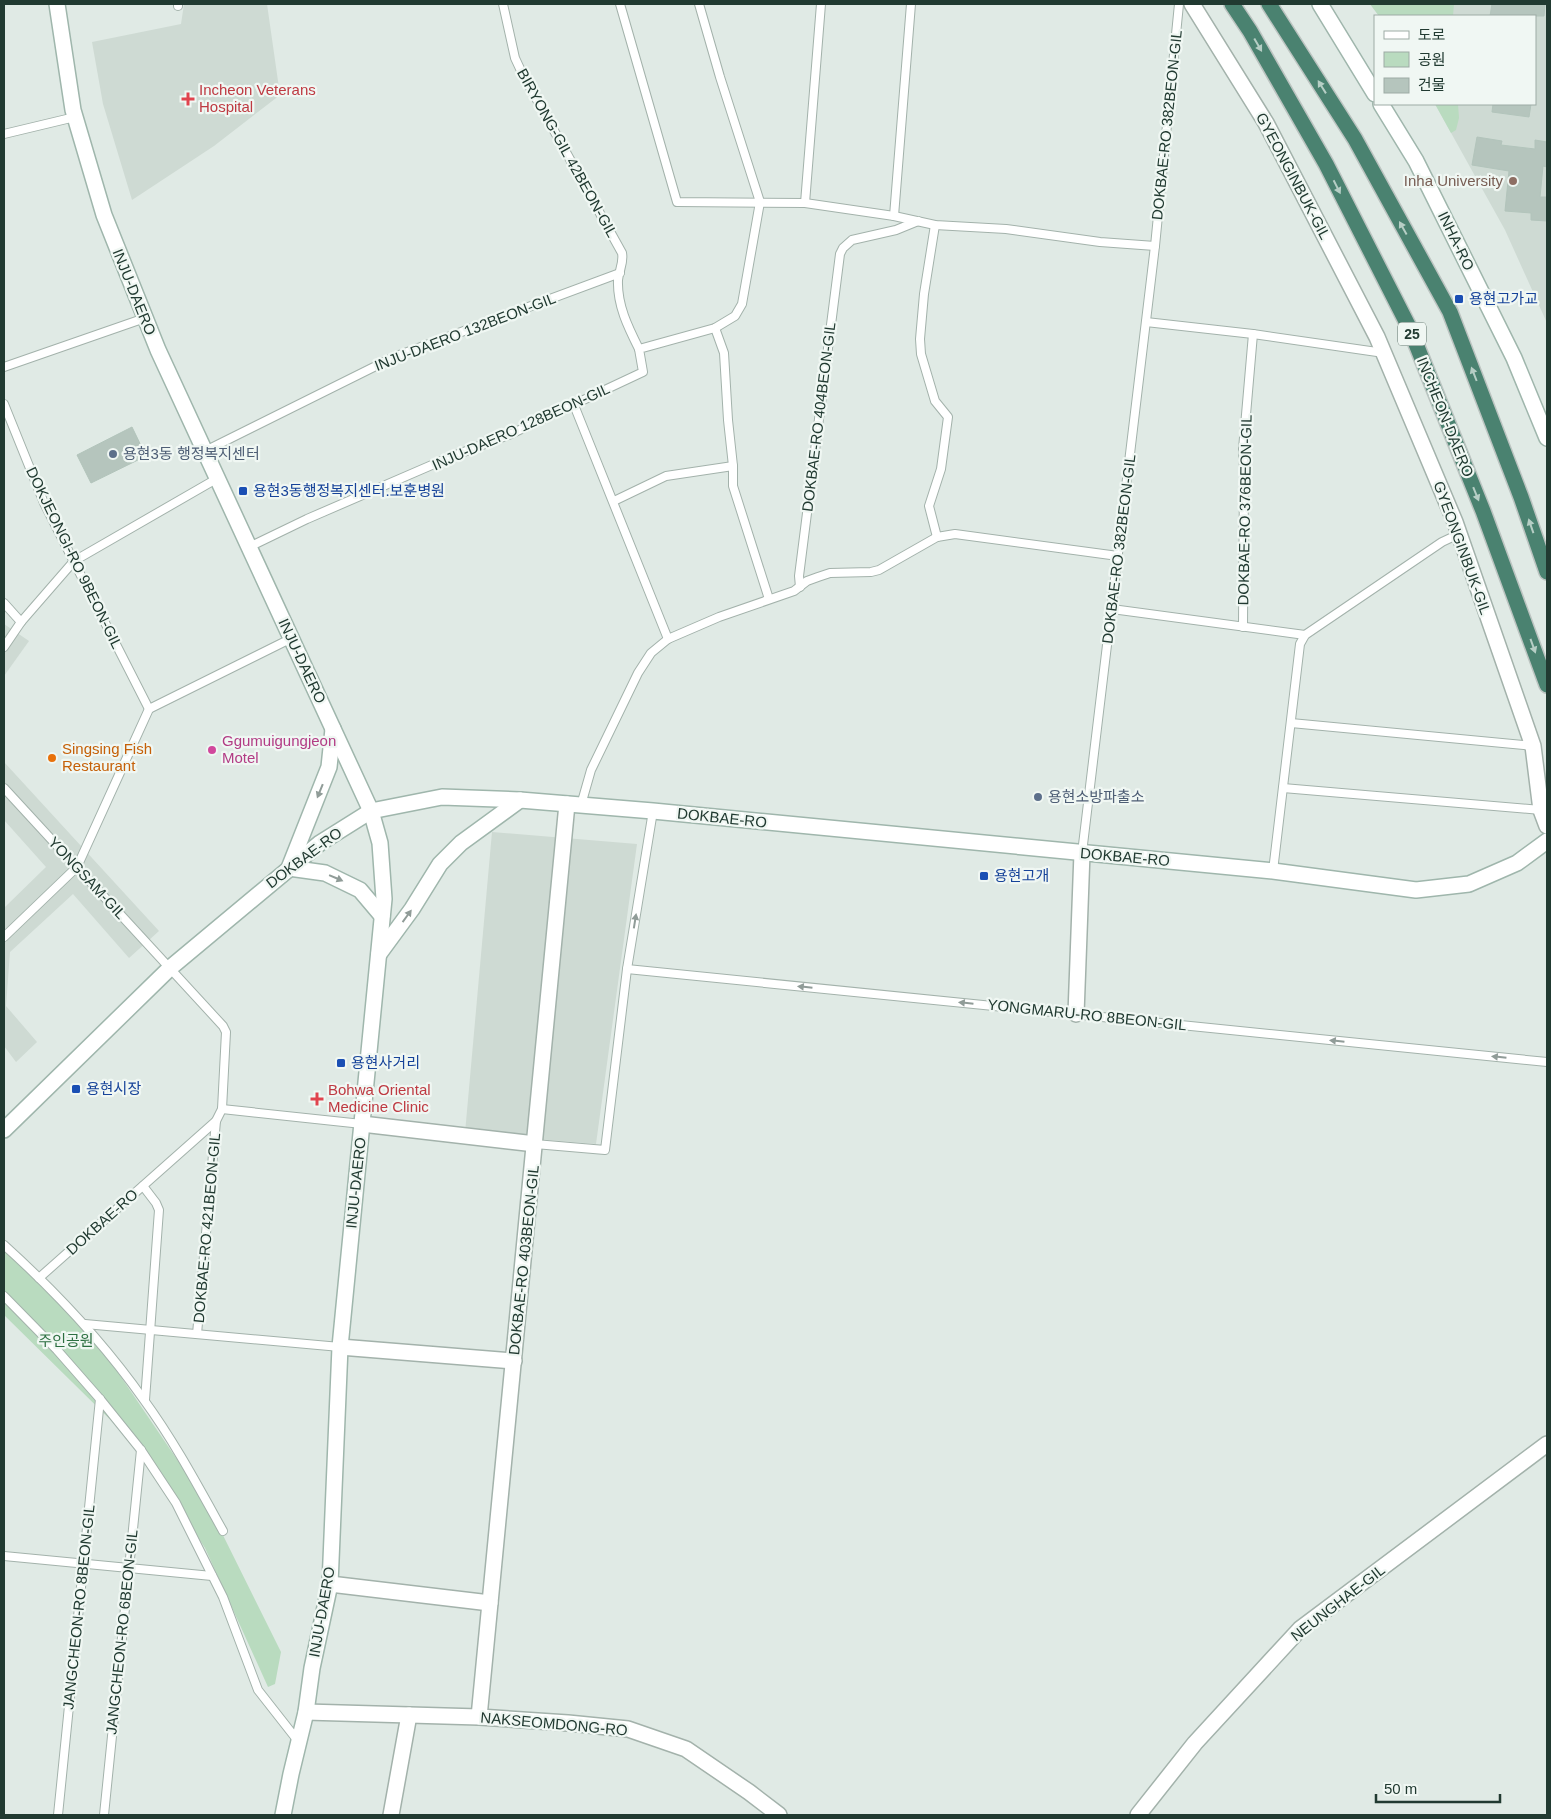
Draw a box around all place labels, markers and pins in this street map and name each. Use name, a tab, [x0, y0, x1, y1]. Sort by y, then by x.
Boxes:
place label: Incheon Veterans Hospital	[199, 81, 316, 115]
marker: Incheon Veterans Hospital	[181, 92, 195, 106]
place label: Inha University	[1404, 172, 1503, 189]
marker: Inha University	[1507, 175, 1519, 187]
place label: 용현고가교	[1469, 290, 1538, 307]
marker: 용현고가교	[1453, 293, 1465, 305]
place label: 용현3동 행정복지센터	[123, 445, 260, 462]
marker: 용현3동 행정복지센터	[107, 448, 119, 460]
place label: 용현3동행정복지센터.보훈병원	[253, 482, 445, 499]
marker: 용현3동행정복지센터.보훈병원	[237, 485, 249, 497]
place label: Ggumuigungjeon Motel	[222, 732, 336, 766]
place label: Singsing Fish Restaurant	[62, 740, 152, 774]
marker: Ggumuigungjeon Motel	[206, 744, 218, 756]
marker: Singsing Fish Restaurant	[46, 752, 58, 764]
place label: 용현소방파출소	[1048, 788, 1145, 805]
marker: 용현소방파출소	[1032, 791, 1044, 803]
place label: 용현고개	[994, 867, 1049, 884]
marker: 용현고개	[978, 870, 990, 882]
place label: 용현사거리	[351, 1054, 420, 1071]
marker: 용현사거리	[335, 1057, 347, 1069]
place label: 용현시장	[86, 1080, 141, 1097]
place label: Bohwa Oriental Medicine Clinic	[328, 1081, 431, 1115]
marker: 용현시장	[70, 1083, 82, 1095]
marker: Bohwa Oriental Medicine Clinic	[310, 1092, 324, 1106]

